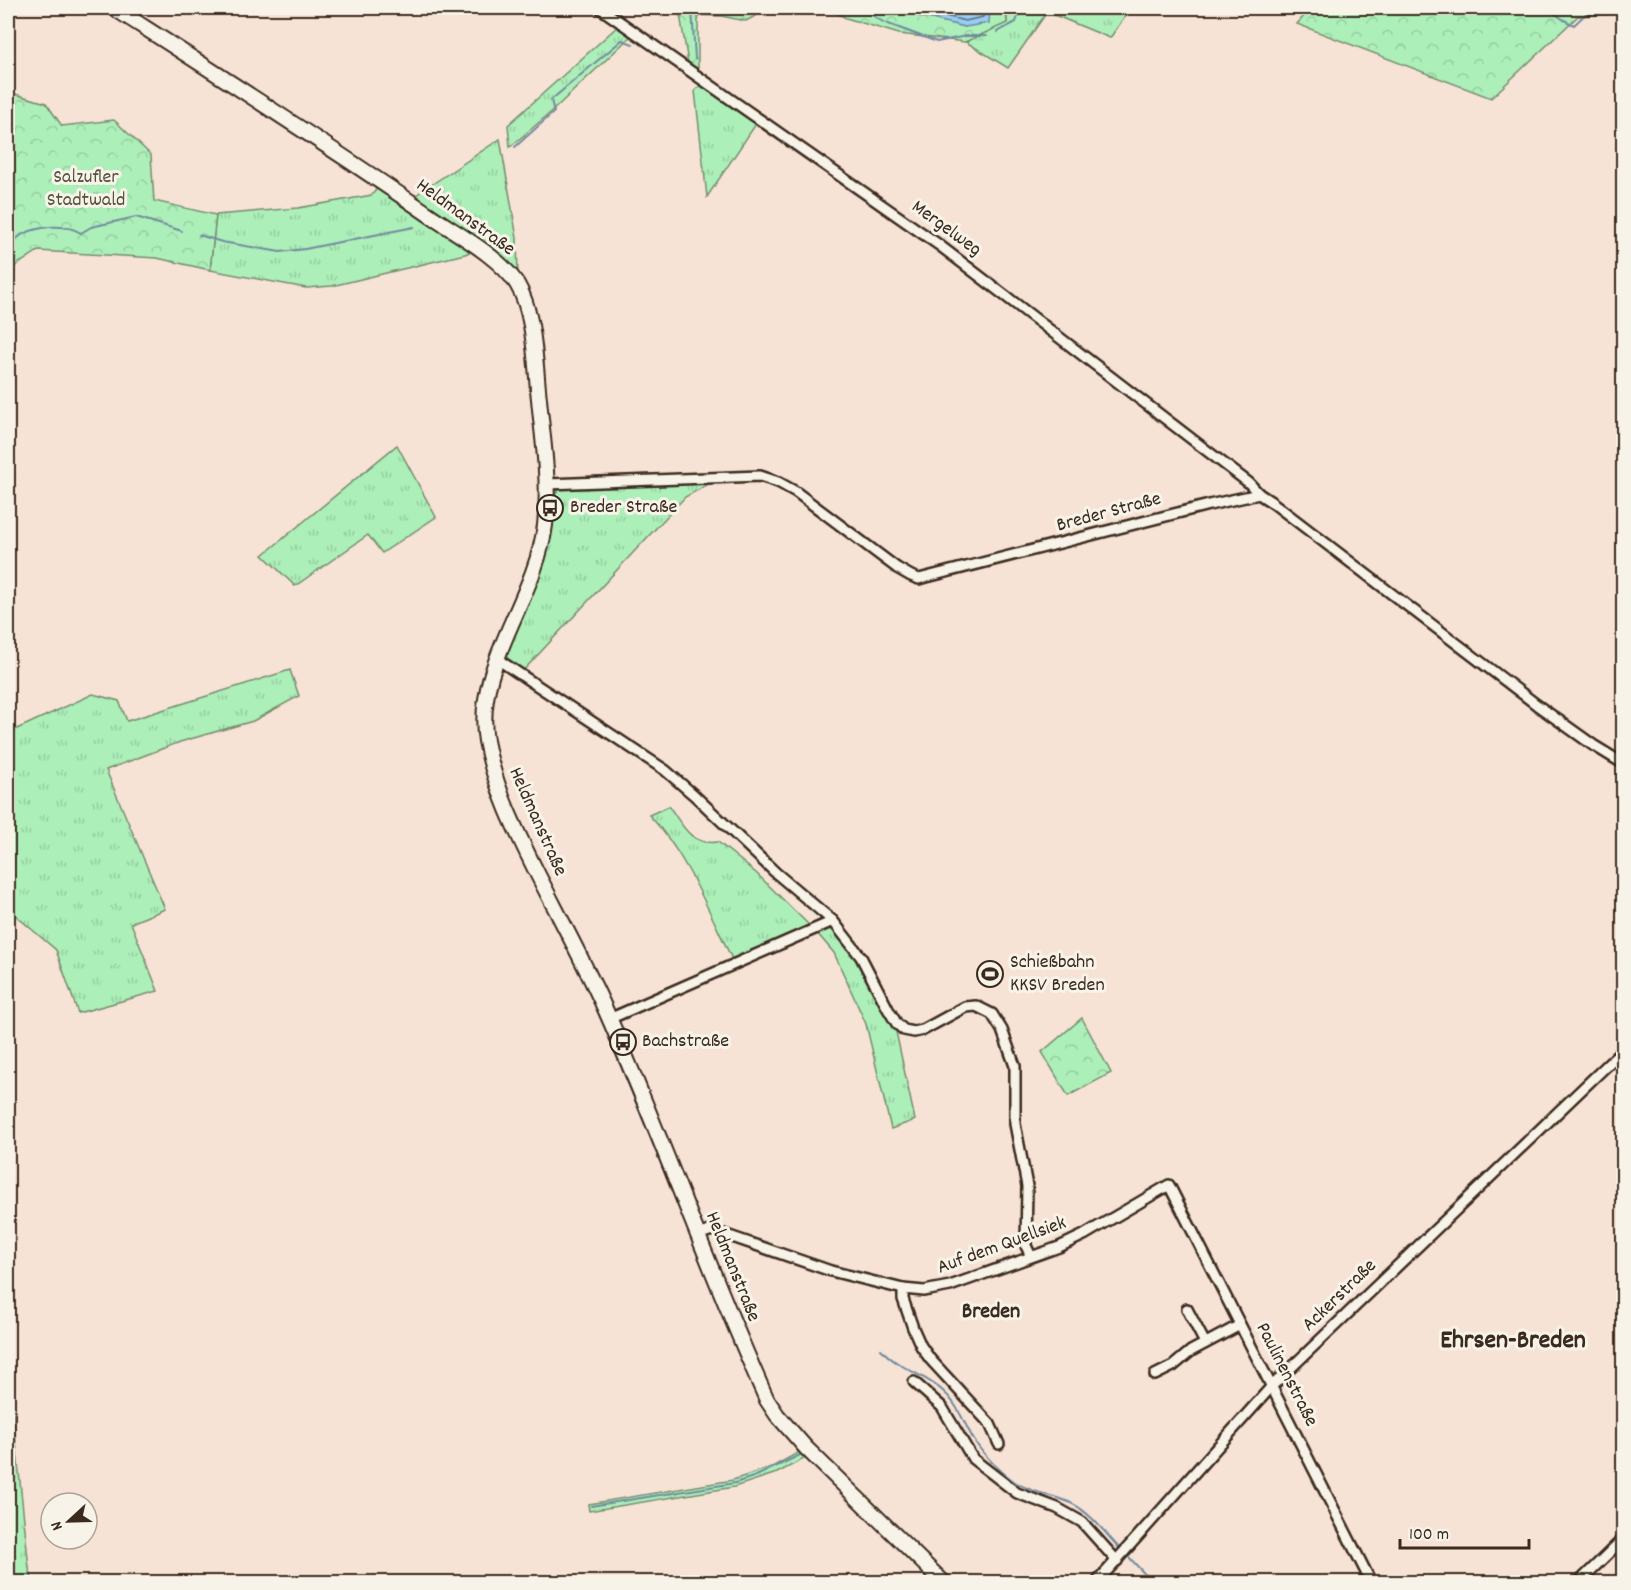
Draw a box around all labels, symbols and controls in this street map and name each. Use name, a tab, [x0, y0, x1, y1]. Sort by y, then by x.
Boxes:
park label: Salzufler Stadtwald	[47, 164, 125, 215]
street label: Heldmanstraße	[410, 172, 520, 264]
street label: Mergelweg	[905, 194, 987, 264]
street label: Breder Straße	[1054, 486, 1165, 540]
bus stop icon: Breder Straße	[535, 493, 565, 523]
place label: Breder Straße	[570, 494, 677, 522]
street label: Heldmanstraße	[501, 763, 574, 881]
place label: Schießbahn KKSV Breden	[1010, 949, 1105, 1000]
sports icon: Schießbahn KKSV Breden	[975, 959, 1005, 989]
bus stop icon: Bachstraße	[608, 1027, 638, 1057]
place label: Bachstraße	[642, 1028, 729, 1056]
street label: Heldmanstraße	[697, 1208, 767, 1326]
street label: Auf dem Quellsiek	[934, 1210, 1070, 1282]
street label: Ackerstraße	[1296, 1253, 1384, 1339]
district label: Breden	[962, 1297, 1020, 1328]
street label: Paulinenstraße	[1248, 1318, 1324, 1432]
district label: Ehrsen-Breden	[1440, 1323, 1586, 1360]
north arrow	[39, 1491, 99, 1551]
scale bar	[1400, 1512, 1529, 1550]
text: N	[45, 1518, 70, 1534]
text: 100 m	[1409, 1523, 1449, 1548]

